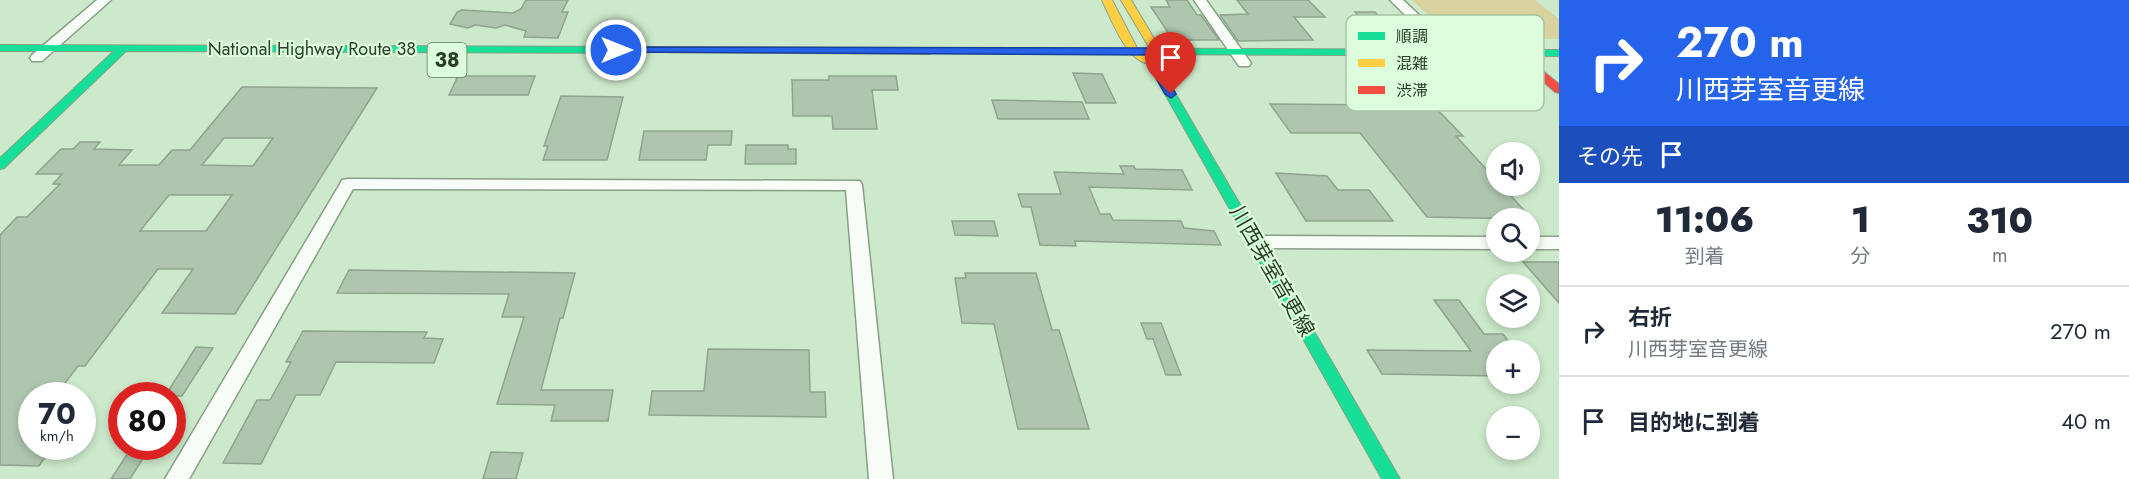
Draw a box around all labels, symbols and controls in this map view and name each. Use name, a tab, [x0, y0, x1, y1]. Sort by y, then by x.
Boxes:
text: 270 m	[1676, 12, 1804, 73]
legend	[1346, 15, 1544, 111]
position arrow	[584, 18, 648, 82]
icon: right	[1577, 24, 1655, 102]
text: 順調	[1396, 25, 1428, 48]
pin	[1145, 32, 1196, 94]
street label: National Highway Route 38	[208, 36, 416, 62]
icon: arrive	[1154, 41, 1187, 74]
road number: 38	[428, 43, 466, 77]
text: 混雑	[1396, 52, 1428, 75]
text: 川西芽室音更線	[1676, 70, 1865, 109]
text: 渋滞	[1396, 79, 1428, 102]
icon: arrive	[1655, 138, 1688, 171]
text: その先	[1577, 140, 1643, 172]
map controls	[1486, 142, 1540, 460]
button: sound	[1486, 142, 1540, 196]
text: 11:06	[1655, 193, 1754, 245]
text: 1	[1851, 193, 1870, 245]
text: 310	[1966, 194, 2033, 246]
street label: 川西芽室音更線	[1222, 200, 1322, 342]
button: search	[1486, 208, 1540, 262]
text: m	[1992, 241, 2007, 270]
text: 到着	[1685, 242, 1725, 271]
text: 分	[1850, 242, 1870, 271]
button: layers	[1486, 274, 1540, 328]
text: 右折	[1628, 301, 1672, 333]
icon: right	[1577, 315, 1610, 348]
text: 270 m	[2050, 315, 2111, 347]
text: 川西芽室音更線	[1628, 335, 1768, 364]
button: +	[1486, 340, 1540, 394]
speed limit sign: 80	[108, 382, 186, 460]
text: 70	[38, 392, 76, 435]
icon: arrive	[1577, 405, 1610, 438]
text: 40 m	[2061, 405, 2111, 437]
button: −	[1486, 406, 1540, 460]
text: 目的地に到着	[1628, 406, 1760, 438]
text: km/h	[40, 425, 74, 447]

